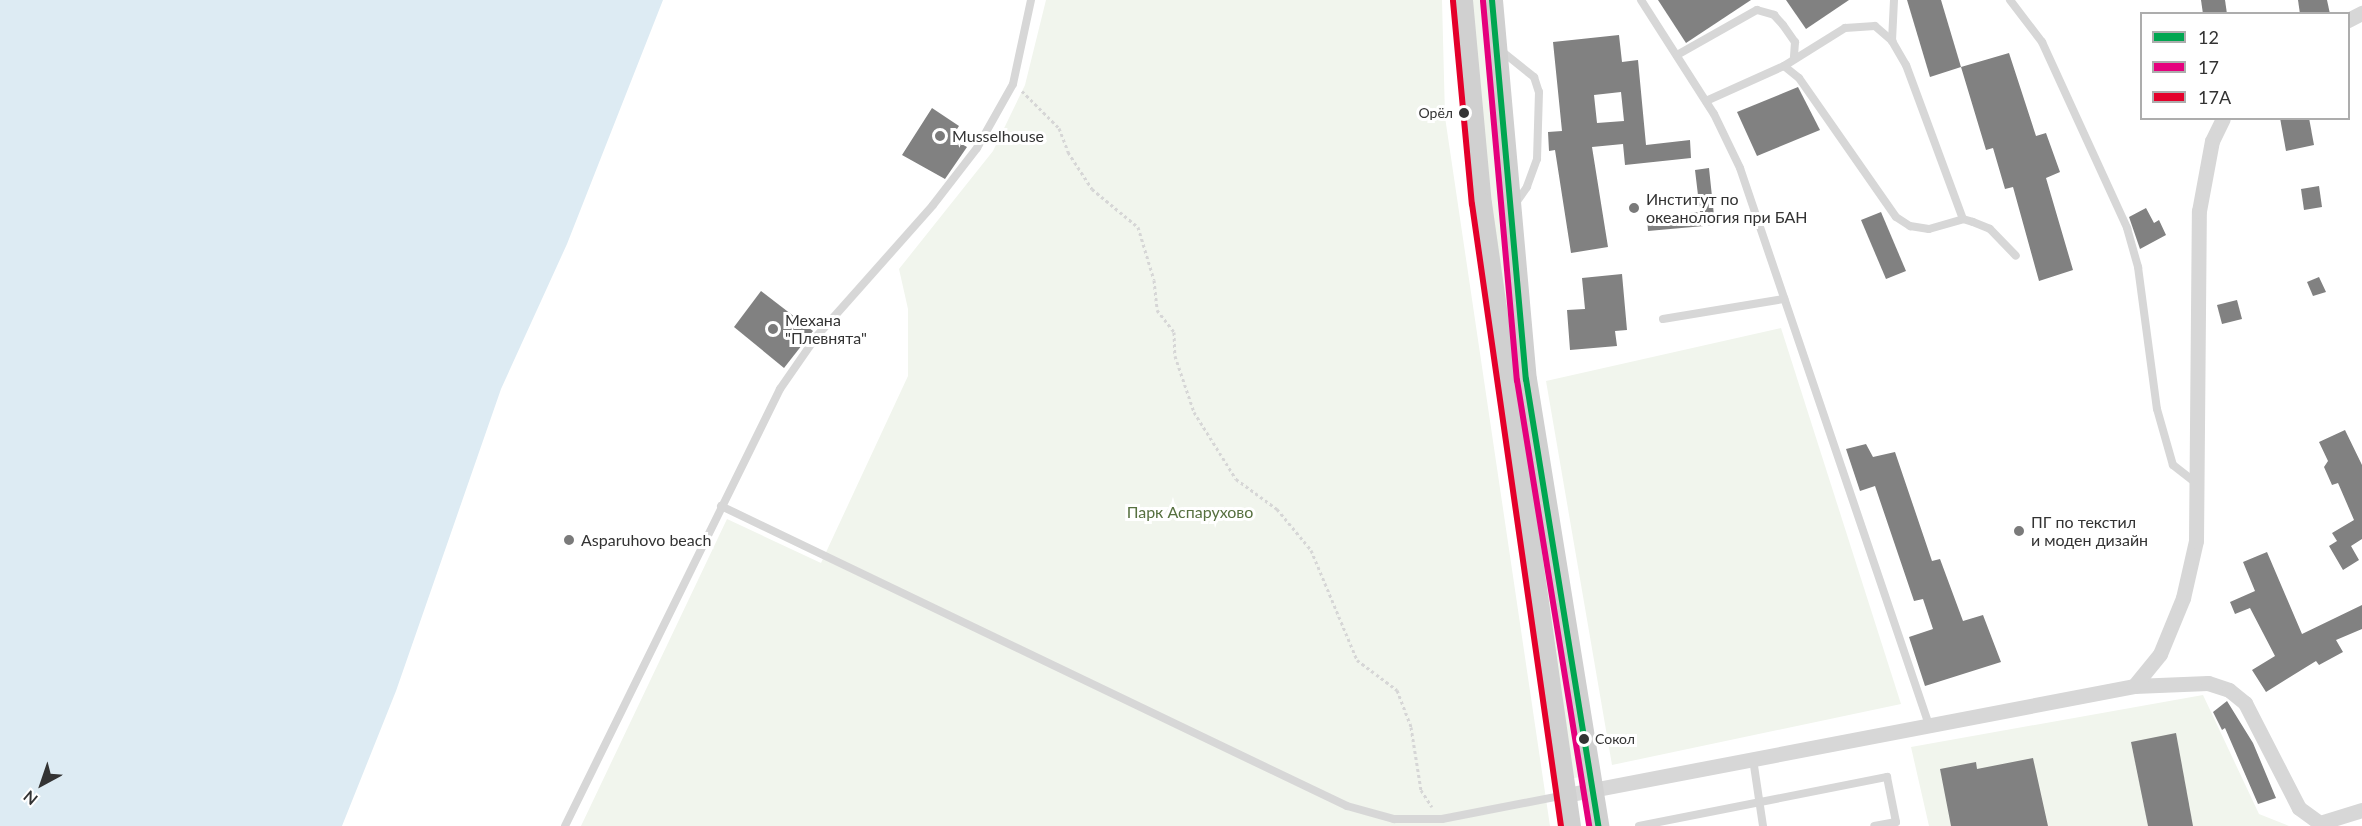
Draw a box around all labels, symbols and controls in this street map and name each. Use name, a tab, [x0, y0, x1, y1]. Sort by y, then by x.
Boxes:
legend	[2140, 12, 2350, 120]
text: 12	[2198, 26, 2219, 48]
text: 17	[2198, 56, 2219, 78]
text: 17А	[2198, 86, 2231, 108]
place label: Орёл	[1419, 105, 1453, 121]
marker: Орёл	[1458, 107, 1470, 119]
place label: Musselhouse	[952, 126, 1044, 146]
marker: Musselhouse	[933, 129, 947, 143]
place label: Институт по океанология при БАН	[1646, 189, 1808, 227]
marker: Институт по океанология при БАН	[1627, 201, 1641, 215]
place label: Механа "Плевнята"	[785, 310, 867, 348]
marker: Механа "Плевнята"	[766, 322, 780, 336]
park label: Парк Аспарухово	[1127, 502, 1253, 522]
place label: ПГ по текстил и моден дизайн	[2031, 512, 2148, 550]
marker: ПГ по текстил и моден дизайн	[2012, 524, 2026, 538]
place label: Asparuhovo beach	[581, 530, 711, 550]
marker: Asparuhovo beach	[562, 533, 576, 547]
place label: Сокол	[1595, 731, 1635, 747]
marker: Сокол	[1578, 733, 1590, 745]
north arrow	[12, 754, 72, 814]
text: N	[19, 787, 41, 809]

